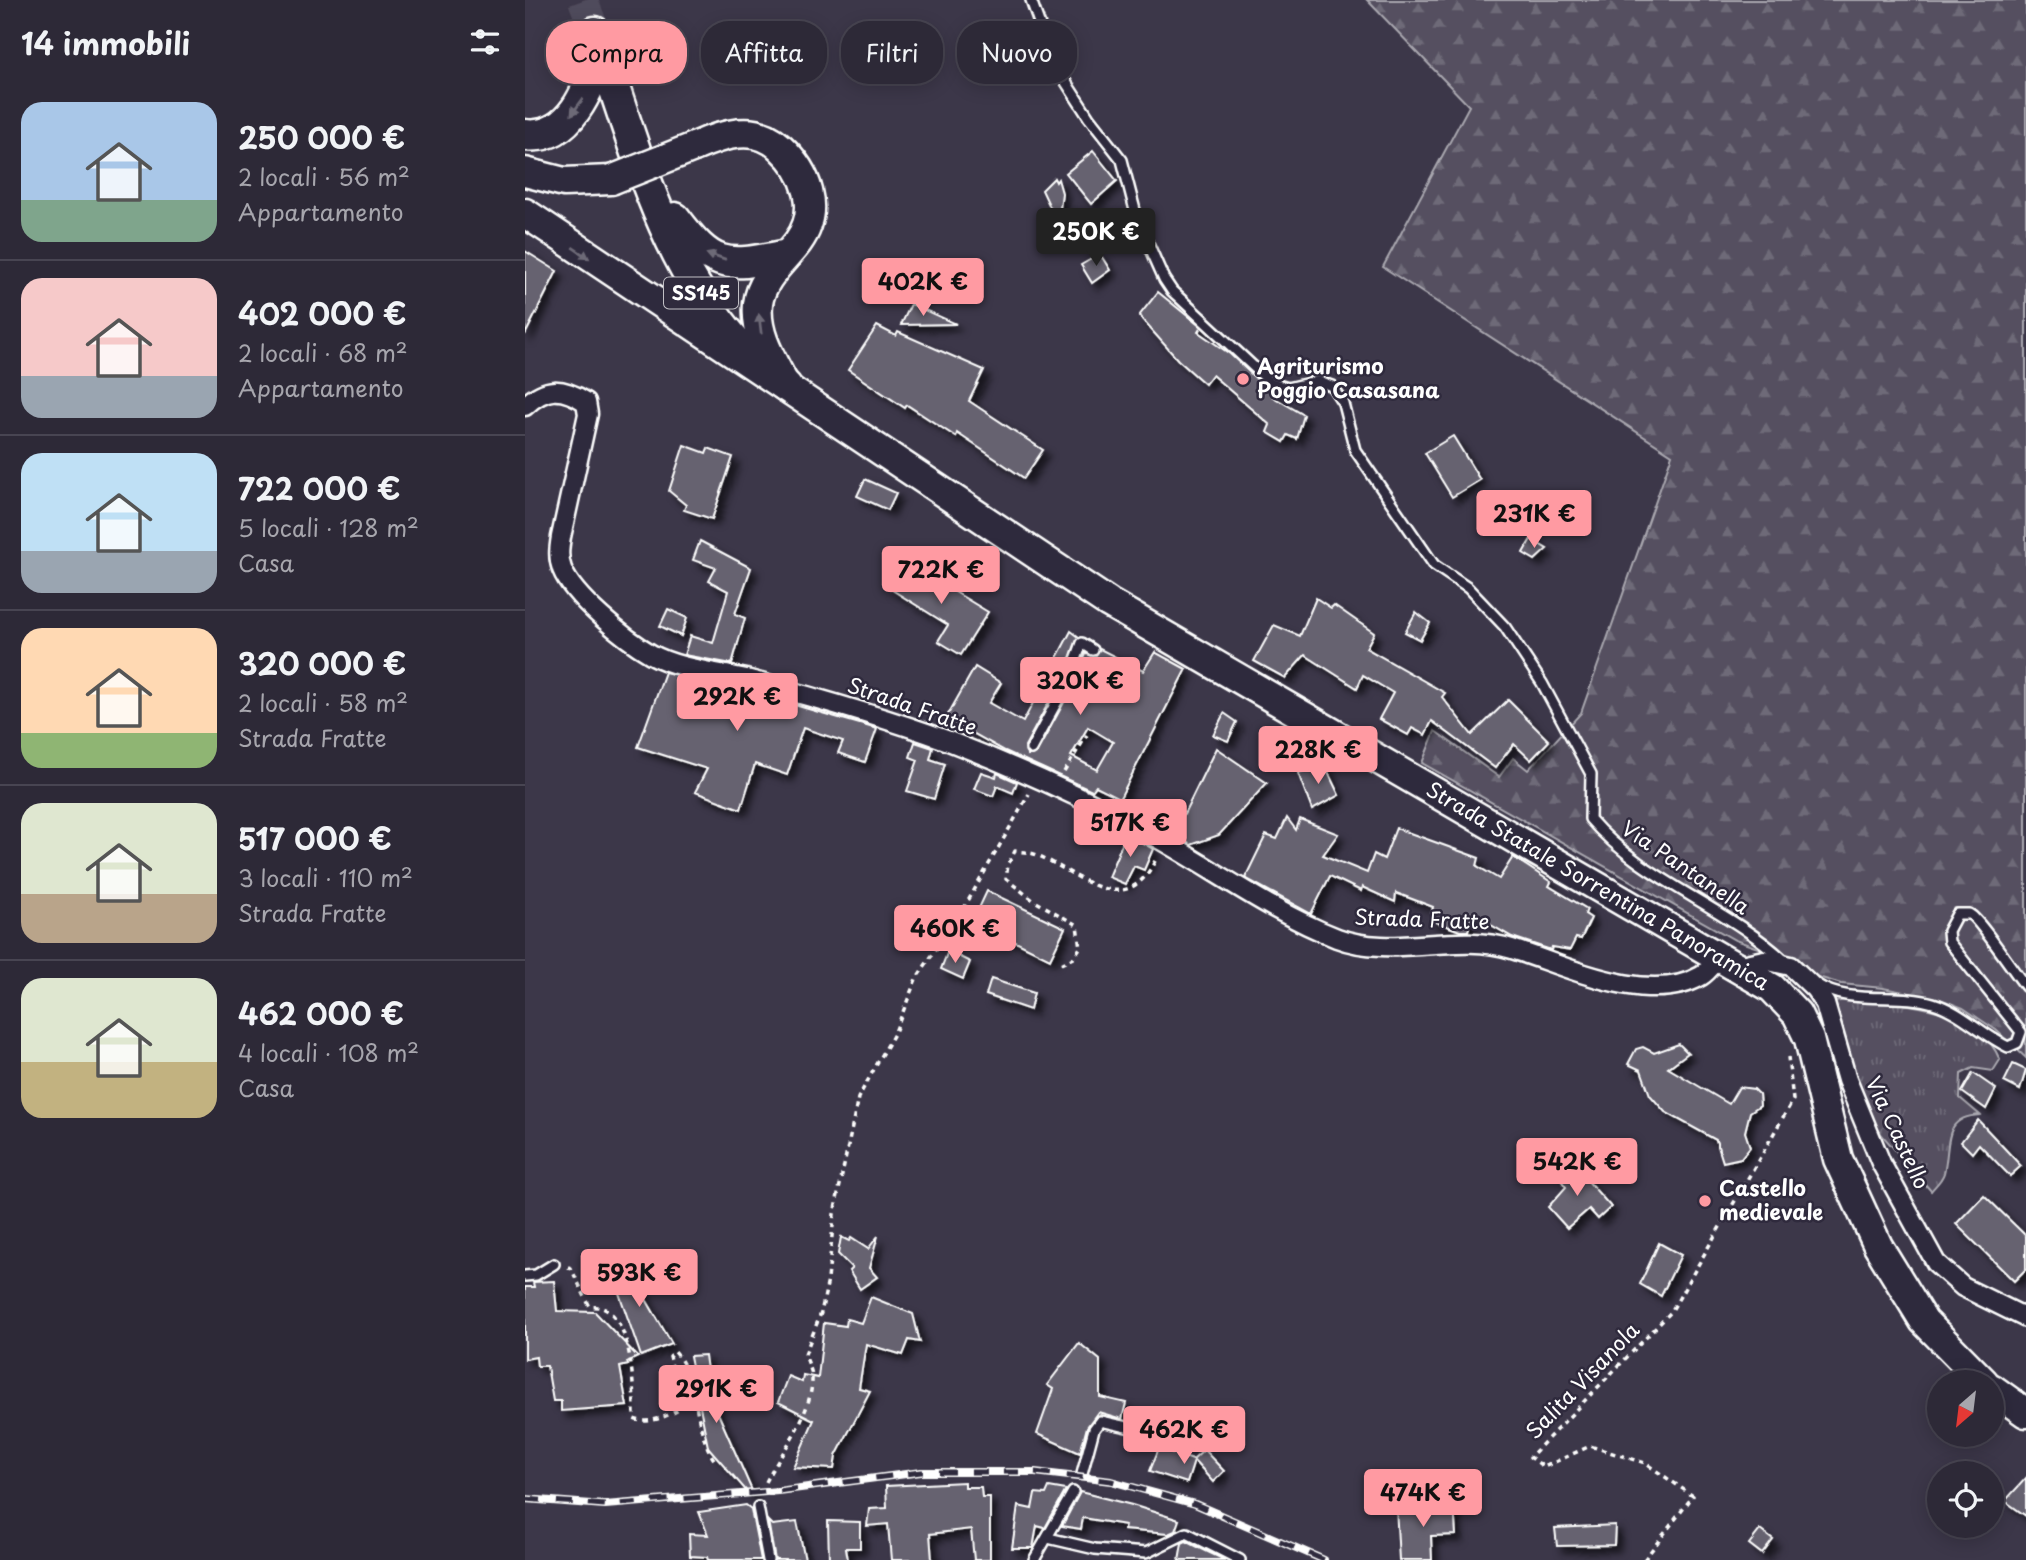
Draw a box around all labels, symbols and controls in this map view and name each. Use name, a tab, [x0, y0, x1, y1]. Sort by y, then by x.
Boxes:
text: 14 immobili	[21, 20, 190, 65]
chip: Compra	[546, 21, 687, 84]
chip: Affitta	[701, 21, 827, 84]
chip: Filtri	[841, 21, 943, 84]
chip: Nuovo	[957, 21, 1077, 84]
icon: filters	[466, 23, 504, 61]
one-way arrow	[570, 98, 584, 116]
text: 250 000 €	[238, 114, 405, 159]
icon: home	[77, 130, 161, 214]
text: 2 locali · 56 m²	[238, 159, 410, 194]
text: Appartamento	[238, 194, 404, 229]
pin: 250K €	[1039, 208, 1153, 268]
text: 250K €	[1052, 213, 1140, 248]
one-way arrow	[571, 246, 591, 259]
one-way arrow	[706, 251, 727, 262]
pin: 402K €	[866, 258, 980, 318]
text: 402K €	[878, 263, 968, 298]
road number: SS145	[664, 278, 738, 308]
text: 402 000 €	[238, 290, 406, 335]
icon: home	[77, 306, 161, 390]
one-way arrow	[754, 313, 765, 335]
text: 2 locali · 68 m²	[238, 335, 408, 370]
place label: Agriturismo Poggio Casasana	[1257, 349, 1440, 405]
text: Appartamento	[238, 370, 404, 405]
marker: Agriturismo Poggio Casasana	[1235, 371, 1251, 387]
text: 722 000 €	[238, 465, 400, 510]
icon: home	[77, 481, 161, 565]
pin: 231K €	[1477, 490, 1591, 550]
text: 231K €	[1492, 495, 1576, 530]
text: 5 locali · 128 m²	[238, 510, 419, 545]
text: Casa	[238, 545, 294, 580]
pin: 722K €	[884, 546, 998, 606]
text: 722K €	[898, 551, 984, 586]
text: 320 000 €	[238, 640, 406, 685]
icon: home	[77, 656, 161, 740]
pin: 320K €	[1023, 658, 1137, 717]
text: 320K €	[1036, 662, 1124, 697]
street label: Strada Fratte	[843, 668, 982, 742]
pin: 292K €	[680, 674, 794, 733]
text: 292K €	[693, 678, 781, 713]
text: 2 locali · 58 m²	[238, 685, 408, 720]
text: Strada Fratte	[238, 720, 386, 755]
pin: 228K €	[1261, 726, 1375, 786]
text: 228K €	[1275, 731, 1361, 766]
street label: Strada Statale Sorrentina Panoramica	[1421, 772, 1777, 998]
pin: 517K €	[1073, 800, 1187, 859]
text: 517K €	[1090, 804, 1170, 839]
street label: Via Pantanella	[1615, 811, 1757, 921]
text: 517 000 €	[238, 815, 392, 860]
icon: home	[77, 831, 161, 915]
text: 3 locali · 110 m²	[238, 860, 413, 895]
text: Strada Fratte	[238, 895, 386, 930]
street label: Strada Fratte	[1354, 900, 1490, 936]
pin: 460K €	[898, 906, 1012, 965]
text: 460K €	[910, 910, 1000, 945]
text: 462 000 €	[238, 990, 404, 1035]
icon: home	[77, 1006, 161, 1090]
text: 4 locali · 108 m²	[238, 1035, 419, 1070]
text: Casa	[238, 1070, 294, 1105]
street label: Via Castello	[1859, 1070, 1939, 1194]
pin: 542K €	[1520, 1138, 1634, 1198]
text: 542K €	[1532, 1143, 1622, 1178]
place label: Castello medievale	[1719, 1171, 1823, 1227]
marker: Castello medievale	[1697, 1193, 1713, 1209]
pin: 593K €	[582, 1250, 696, 1309]
text: 593K €	[597, 1254, 681, 1289]
street label: Salita Visanola	[1517, 1314, 1646, 1445]
pin: 291K €	[659, 1366, 773, 1425]
text: 291K €	[675, 1370, 757, 1405]
north arrow	[1927, 1370, 2004, 1447]
map controls	[1927, 1370, 2004, 1538]
pin: 462K €	[1127, 1406, 1241, 1466]
text: 462K €	[1139, 1411, 1229, 1446]
button: locate	[1927, 1461, 2004, 1538]
pin: 474K €	[1366, 1470, 1480, 1529]
text: 474K €	[1380, 1474, 1466, 1509]

